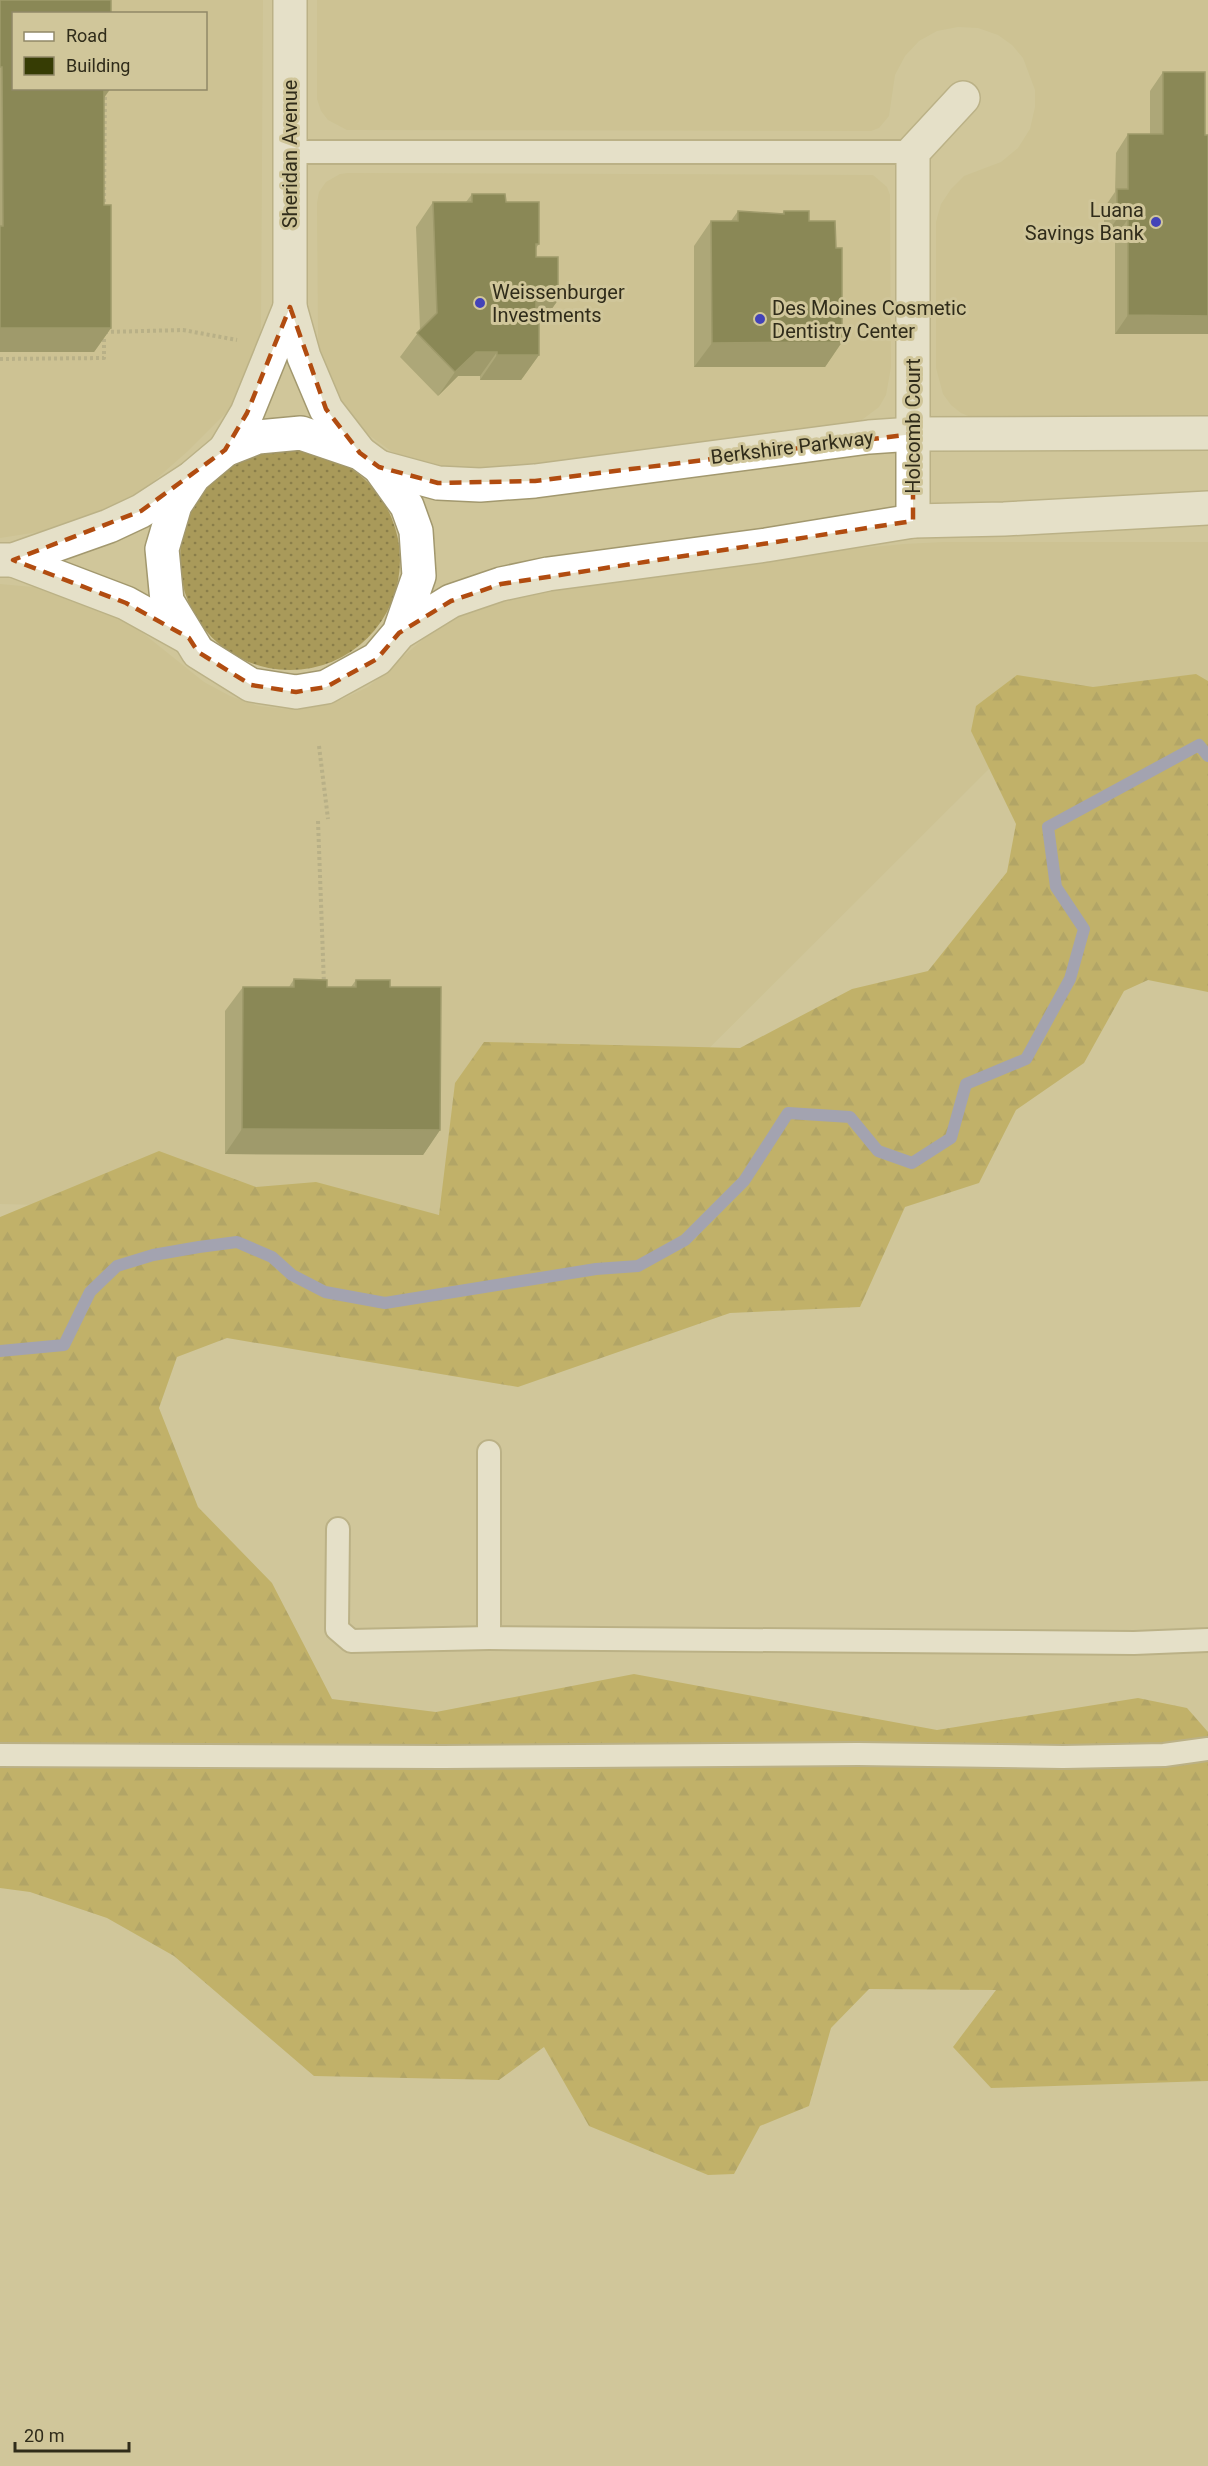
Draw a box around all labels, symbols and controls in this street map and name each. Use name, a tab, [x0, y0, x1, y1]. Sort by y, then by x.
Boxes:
legend	[12, 12, 207, 90]
text: Road	[66, 25, 107, 46]
text: Building	[66, 55, 130, 76]
street label: Sheridan Avenue	[278, 80, 302, 228]
place label: Luana Savings Bank	[1025, 198, 1145, 245]
marker: Luana Savings Bank	[1149, 215, 1163, 229]
place label: Weissenburger Investments	[492, 280, 625, 327]
marker: Weissenburger Investments	[473, 296, 487, 310]
place label: Des Moines Cosmetic Dentistry Center	[772, 296, 966, 343]
marker: Des Moines Cosmetic Dentistry Center	[753, 312, 767, 326]
street label: Holcomb Court	[901, 358, 925, 494]
street label: Berkshire Parkway	[709, 425, 875, 469]
scale bar	[15, 2415, 129, 2453]
text: 20 m	[24, 2425, 64, 2446]

